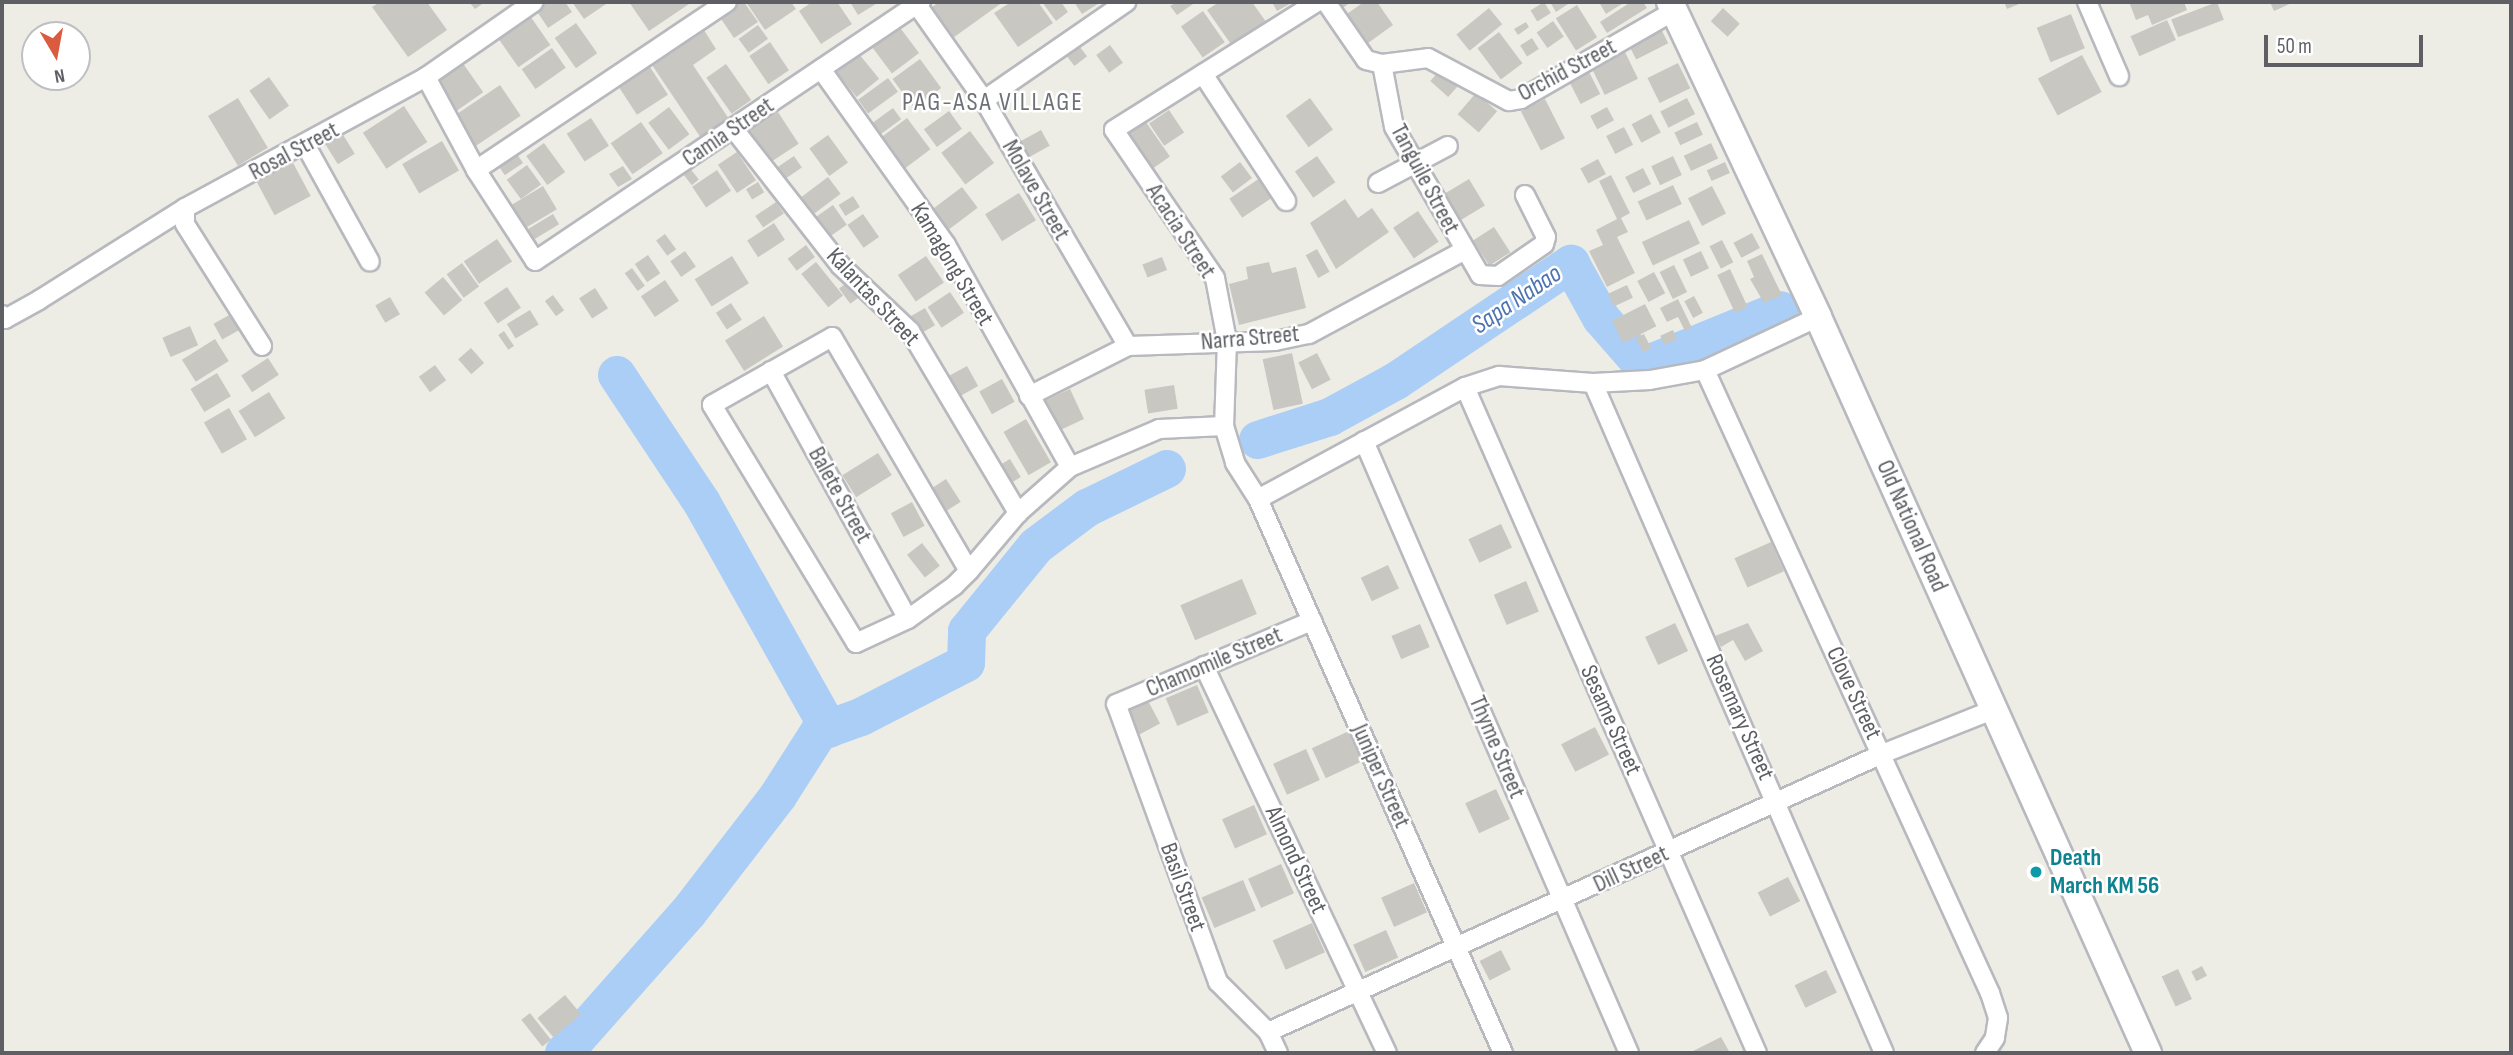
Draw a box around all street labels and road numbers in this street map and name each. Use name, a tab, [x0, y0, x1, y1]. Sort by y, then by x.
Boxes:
street label: Orchid Street	[1513, 32, 1621, 108]
street label: Camia Street	[677, 91, 779, 173]
street label: Rosal Street	[244, 115, 344, 187]
street label: Tanguile Street	[1384, 119, 1466, 239]
street label: Molave Street	[996, 135, 1076, 245]
street label: Acacia Street	[1140, 178, 1222, 284]
street label: Kamagong Street	[904, 197, 1000, 331]
street label: Kalantas Street	[820, 242, 926, 352]
street label: Narra Street	[1200, 319, 1300, 357]
street label: Balete Street	[802, 442, 878, 548]
street label: Old National Road	[1870, 456, 1954, 596]
street label: Chamomile Street	[1142, 620, 1286, 704]
street label: Clove Street	[1820, 642, 1888, 744]
street label: Rosemary Street	[1699, 650, 1781, 784]
street label: Sesame Street	[1574, 661, 1648, 779]
street label: Thyme Street	[1463, 691, 1531, 803]
street label: Juniper Street	[1345, 720, 1417, 832]
street label: Almond Street	[1259, 802, 1333, 918]
street label: Basil Street	[1154, 839, 1212, 935]
street label: Dill Street	[1589, 839, 1673, 899]

